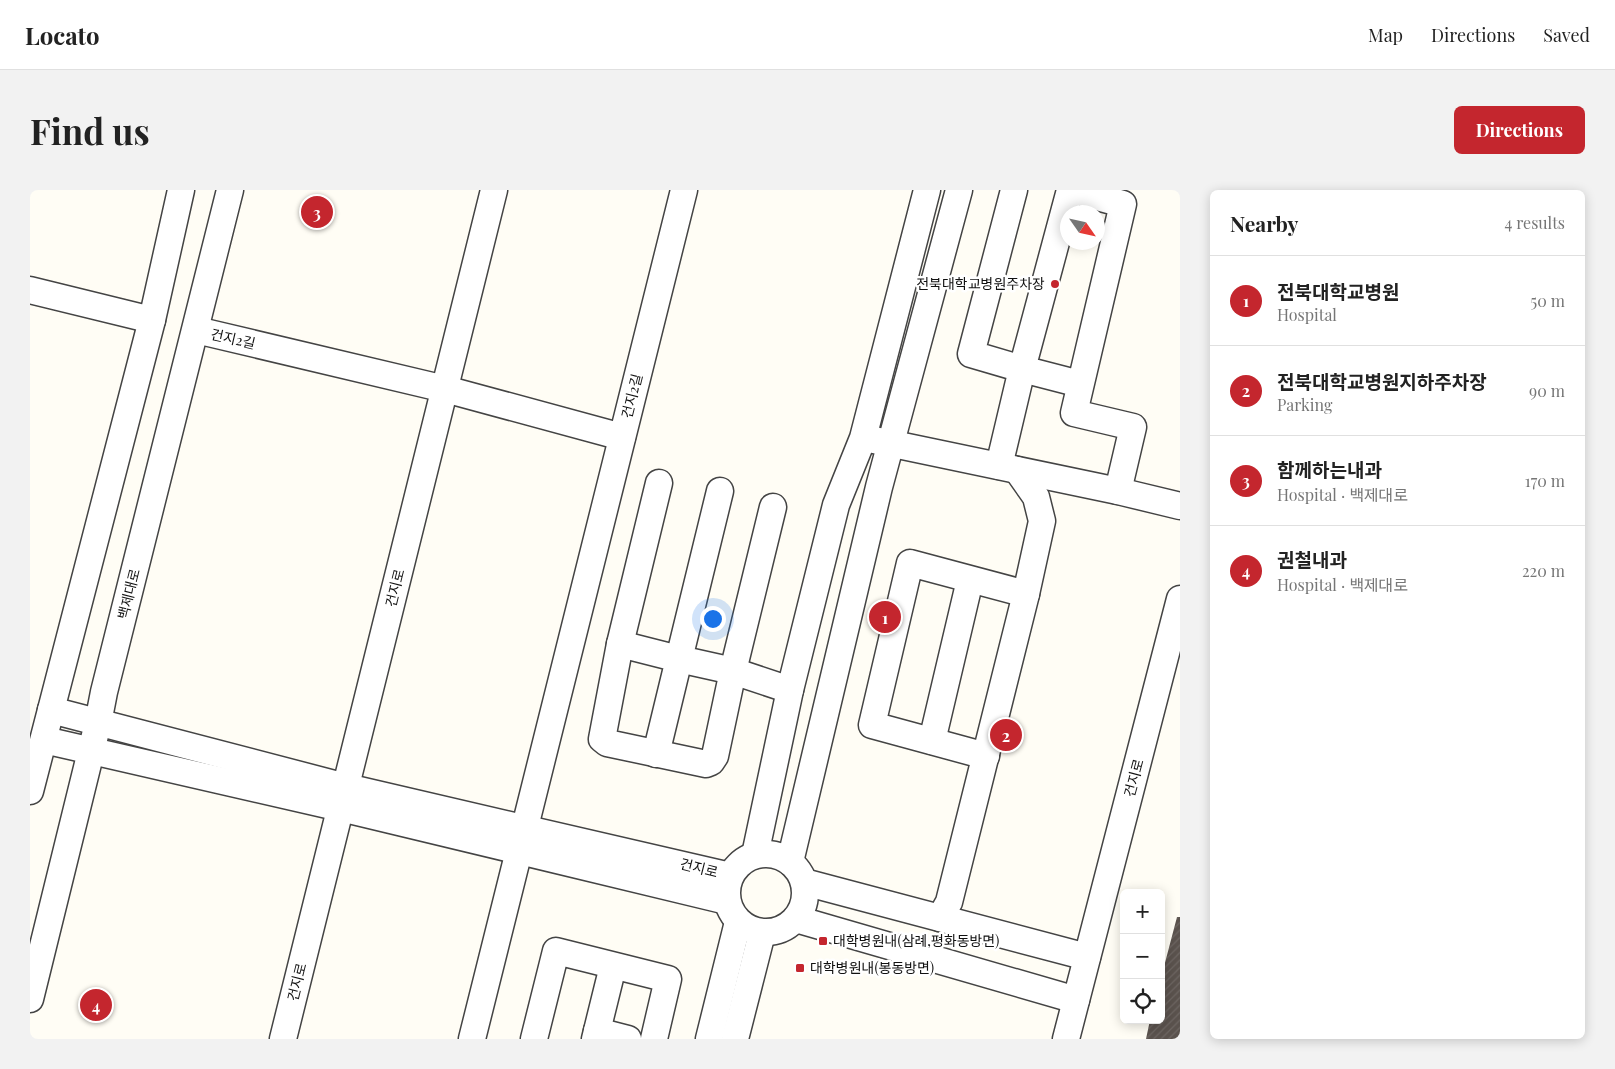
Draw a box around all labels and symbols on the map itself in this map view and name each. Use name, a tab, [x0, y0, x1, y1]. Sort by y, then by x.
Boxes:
pin: 3	[301, 193, 333, 231]
north arrow	[1060, 205, 1105, 250]
place label: 전북대학교병원주차장	[916, 274, 1045, 293]
marker: 전북대학교병원주차장	[1049, 278, 1061, 290]
street label: 건지2길	[209, 324, 257, 353]
street label: 건지2길	[617, 372, 646, 420]
street label: 백제대로	[113, 566, 144, 621]
street label: 건지로	[381, 567, 408, 609]
pin: 1	[869, 598, 901, 636]
your location	[700, 606, 726, 632]
pin: 2	[990, 716, 1022, 754]
street label: 건지로	[1119, 757, 1148, 799]
street label: 건지로	[678, 854, 720, 881]
place label: 대학병원내(삼례,평화동방면)	[833, 931, 999, 950]
marker: 대학병원내(삼례,평화동방면)	[817, 935, 829, 947]
place label: 대학병원내(봉동방면)	[810, 958, 934, 977]
street label: 건지로	[283, 961, 310, 1003]
marker: 대학병원내(봉동방면)	[794, 962, 806, 974]
pin: 4	[80, 986, 112, 1024]

